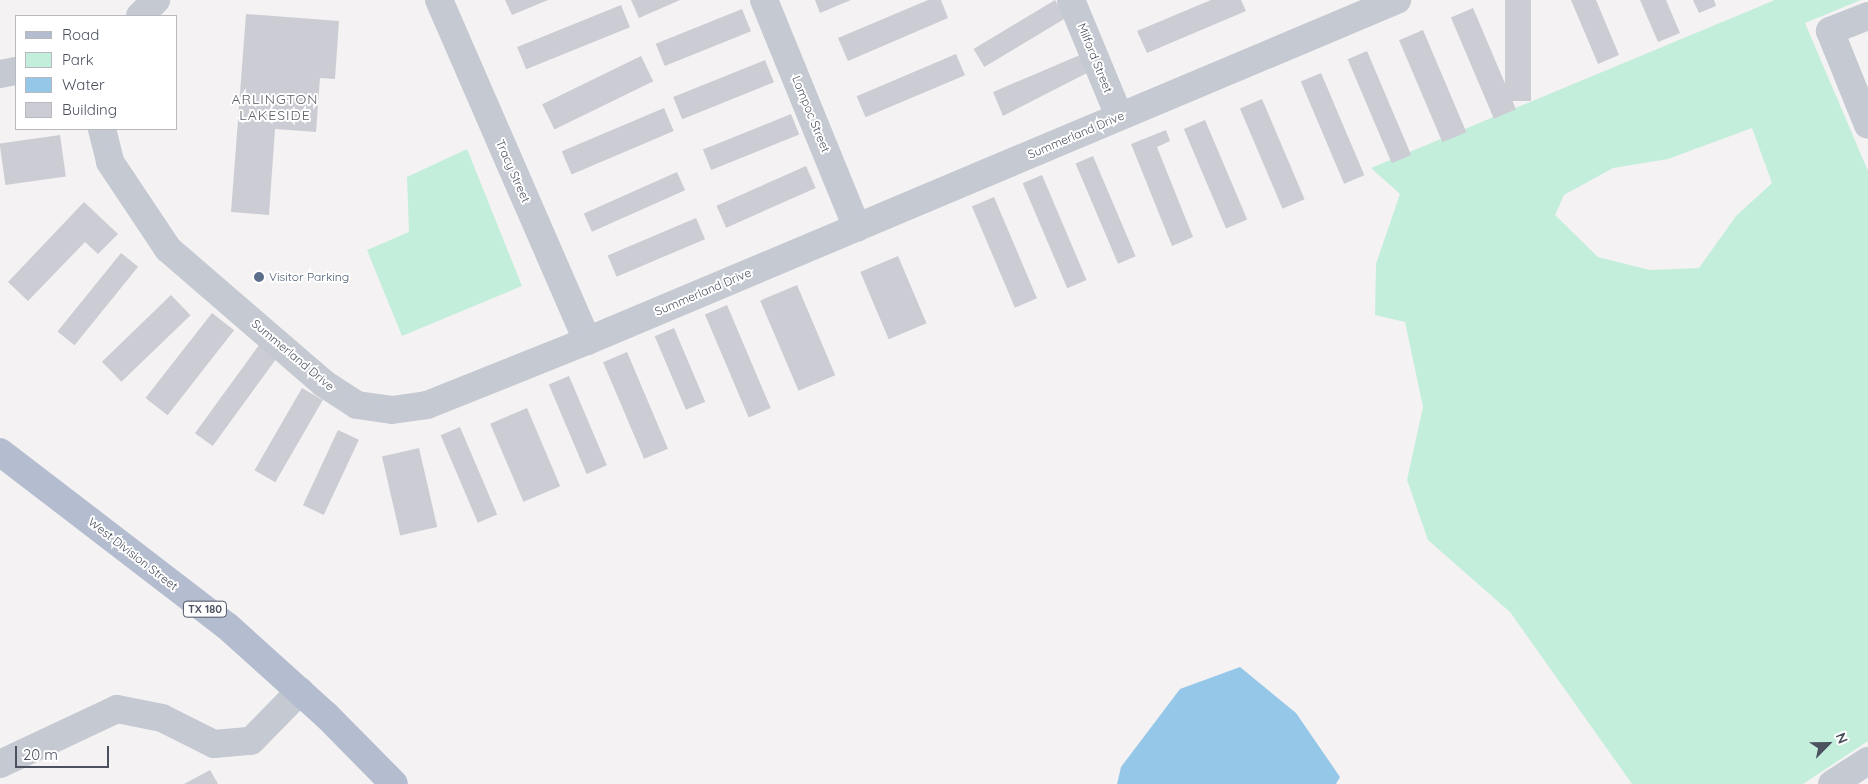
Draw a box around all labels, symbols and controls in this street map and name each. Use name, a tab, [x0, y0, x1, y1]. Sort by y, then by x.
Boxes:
legend	[15, 15, 178, 130]
street label: Milford Street	[1074, 21, 1116, 95]
text: Road	[62, 25, 99, 44]
text: Park	[62, 50, 94, 69]
street label: Lompoc Street	[789, 74, 833, 154]
text: Water	[62, 75, 105, 94]
district label: ARLINGTON LAKESIDE	[230, 91, 320, 124]
text: Building	[62, 100, 117, 119]
street label: Summerland Drive	[1026, 108, 1126, 162]
street label: Tracy Street	[493, 137, 533, 205]
street label: Summerland Drive	[653, 265, 753, 319]
place label: Visitor Parking	[269, 270, 349, 284]
marker: Visitor Parking	[253, 271, 265, 283]
street label: Summerland Drive	[249, 316, 337, 394]
street label: West Division Street	[85, 515, 181, 593]
road number: TX 180	[182, 600, 228, 618]
north arrow	[1803, 719, 1853, 769]
text: N	[1832, 730, 1852, 746]
scale bar	[18, 736, 111, 768]
text: 20 m	[23, 745, 58, 764]

